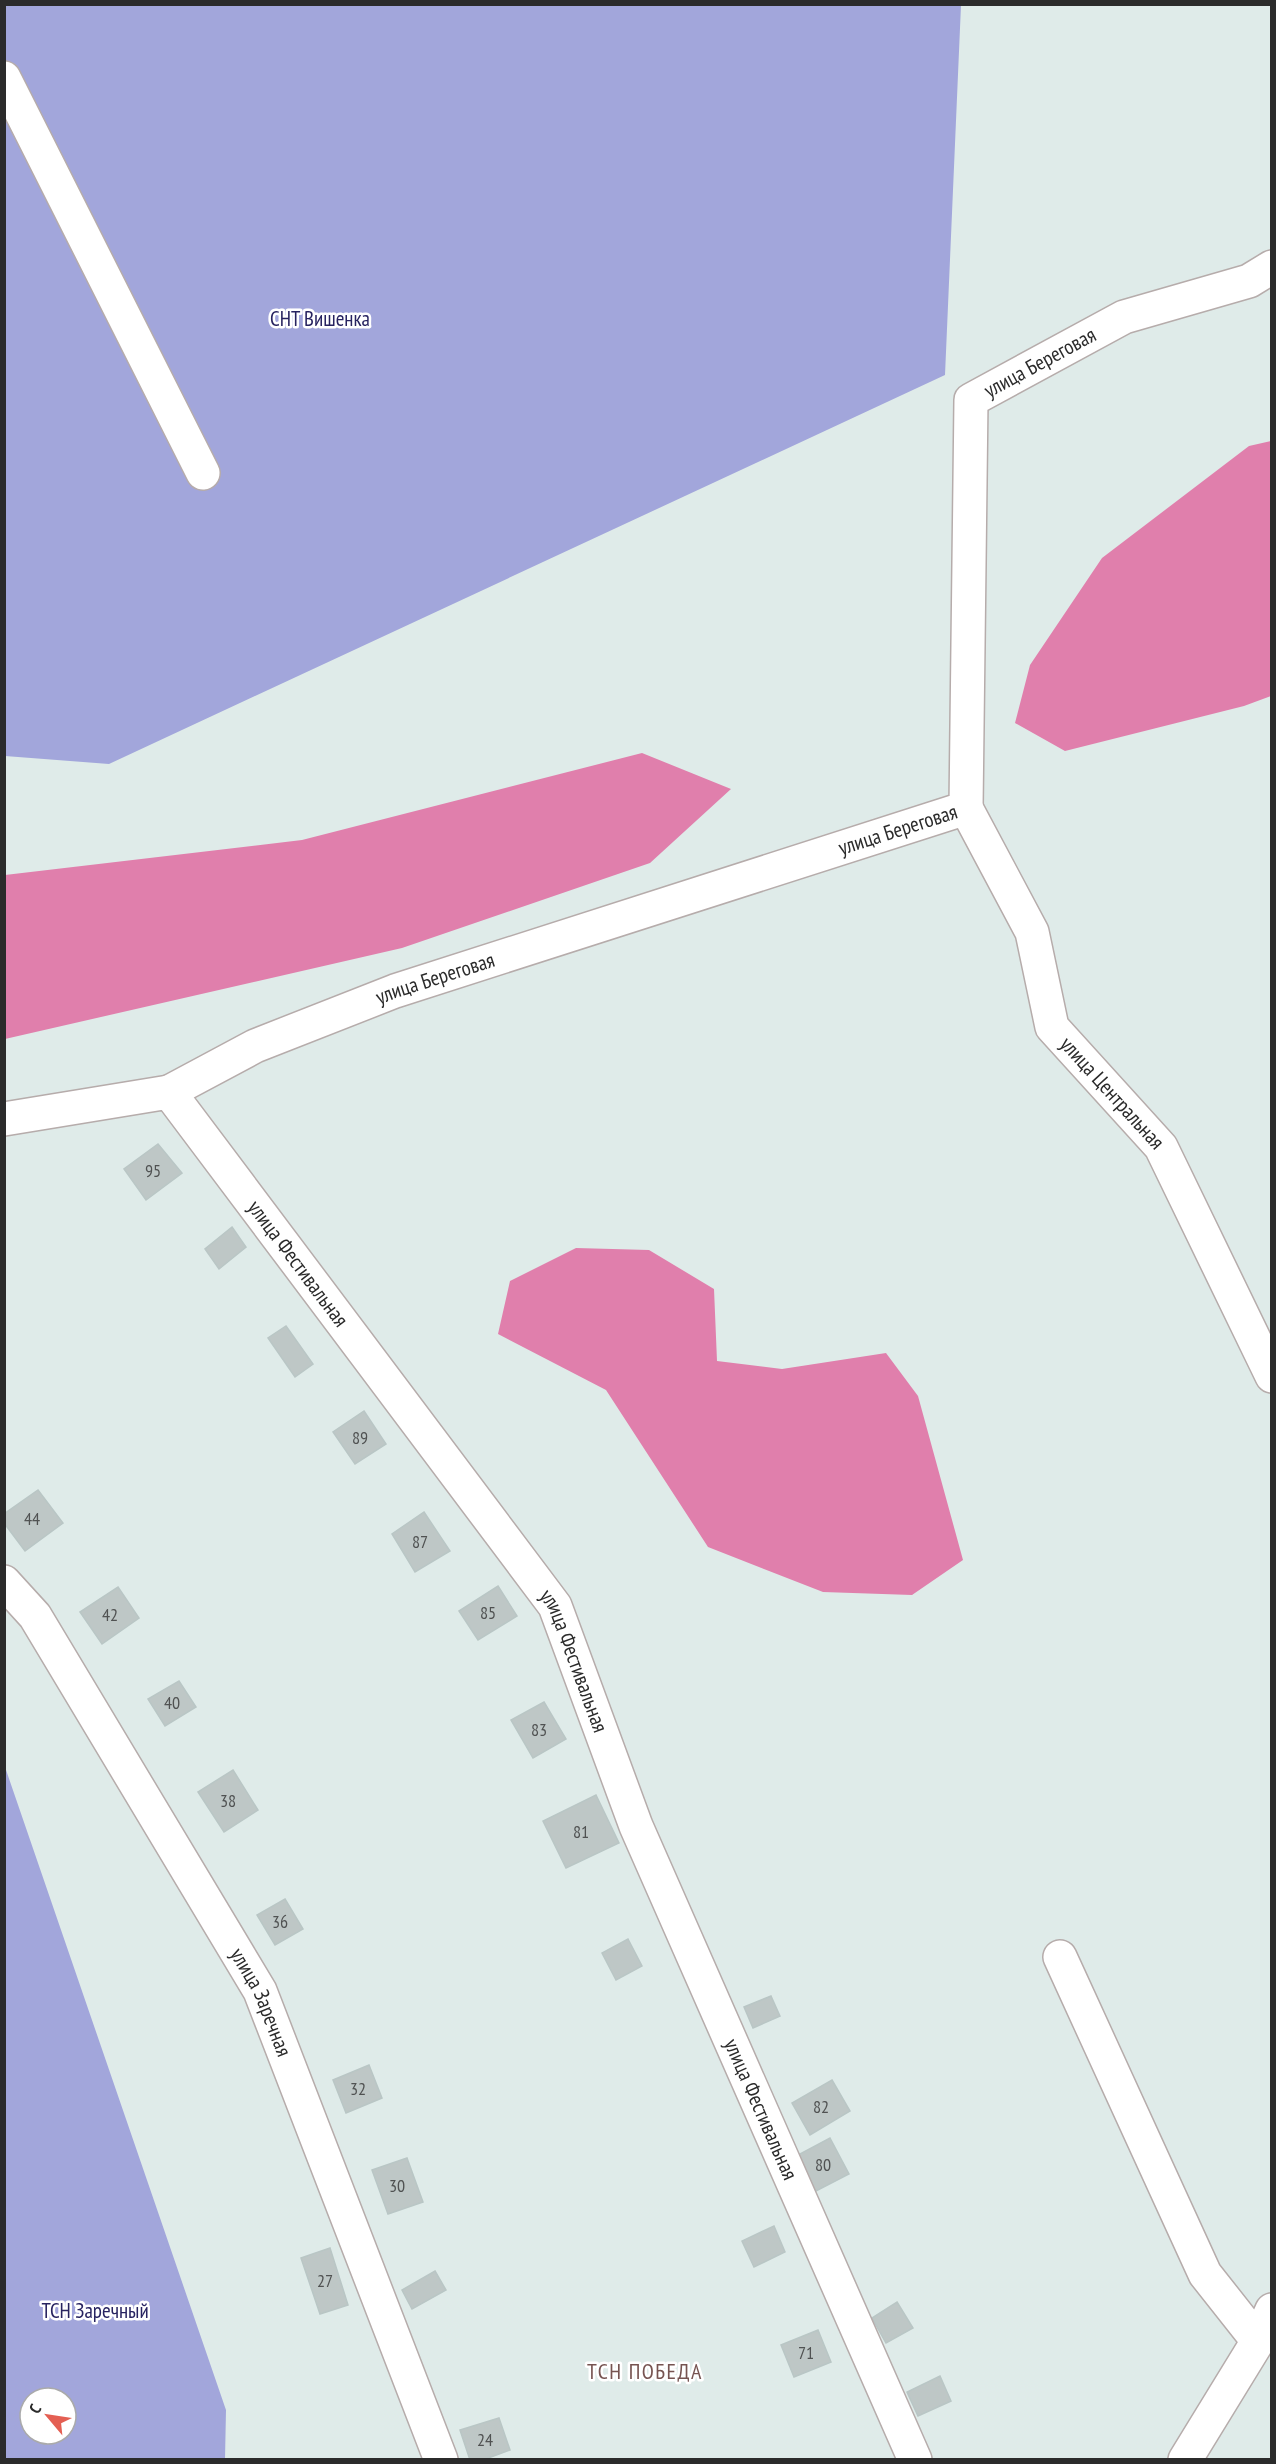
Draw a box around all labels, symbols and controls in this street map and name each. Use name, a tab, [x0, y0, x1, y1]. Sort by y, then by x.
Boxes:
park label: СНТ Вишенка	[270, 305, 370, 332]
street label: улица Береговая	[979, 321, 1100, 403]
street label: улица Береговая	[835, 798, 961, 861]
street label: улица Береговая	[372, 946, 498, 1010]
street label: улица Центральная	[1054, 1031, 1171, 1155]
house number: 95	[145, 1159, 161, 1182]
street label: улица Фестивальная	[242, 1195, 355, 1332]
house number: 89	[352, 1426, 368, 1449]
house number: 44	[24, 1507, 40, 1530]
house number: 87	[412, 1530, 428, 1553]
street label: улица Фестивальная	[534, 1583, 614, 1736]
house number: 85	[480, 1601, 496, 1624]
house number: 42	[102, 1603, 118, 1626]
house number: 40	[164, 1691, 180, 1714]
house number: 83	[531, 1718, 547, 1741]
house number: 38	[220, 1789, 236, 1812]
house number: 81	[573, 1820, 589, 1843]
house number: 36	[272, 1910, 288, 1933]
street label: улица Заречная	[224, 1943, 298, 2060]
street label: улица Фестивальная	[718, 2034, 804, 2184]
house number: 32	[350, 2077, 366, 2100]
house number: 82	[813, 2095, 829, 2118]
house number: 80	[815, 2153, 831, 2176]
house number: 30	[389, 2174, 405, 2197]
house number: 27	[317, 2269, 333, 2292]
park label: ТСН Заречный	[41, 2297, 149, 2324]
house number: 71	[798, 2341, 814, 2364]
district label: ТСН ПОБЕДА	[587, 2357, 703, 2385]
north arrow	[18, 2386, 78, 2446]
text: С	[24, 2400, 46, 2417]
house number: 24	[477, 2428, 493, 2451]

